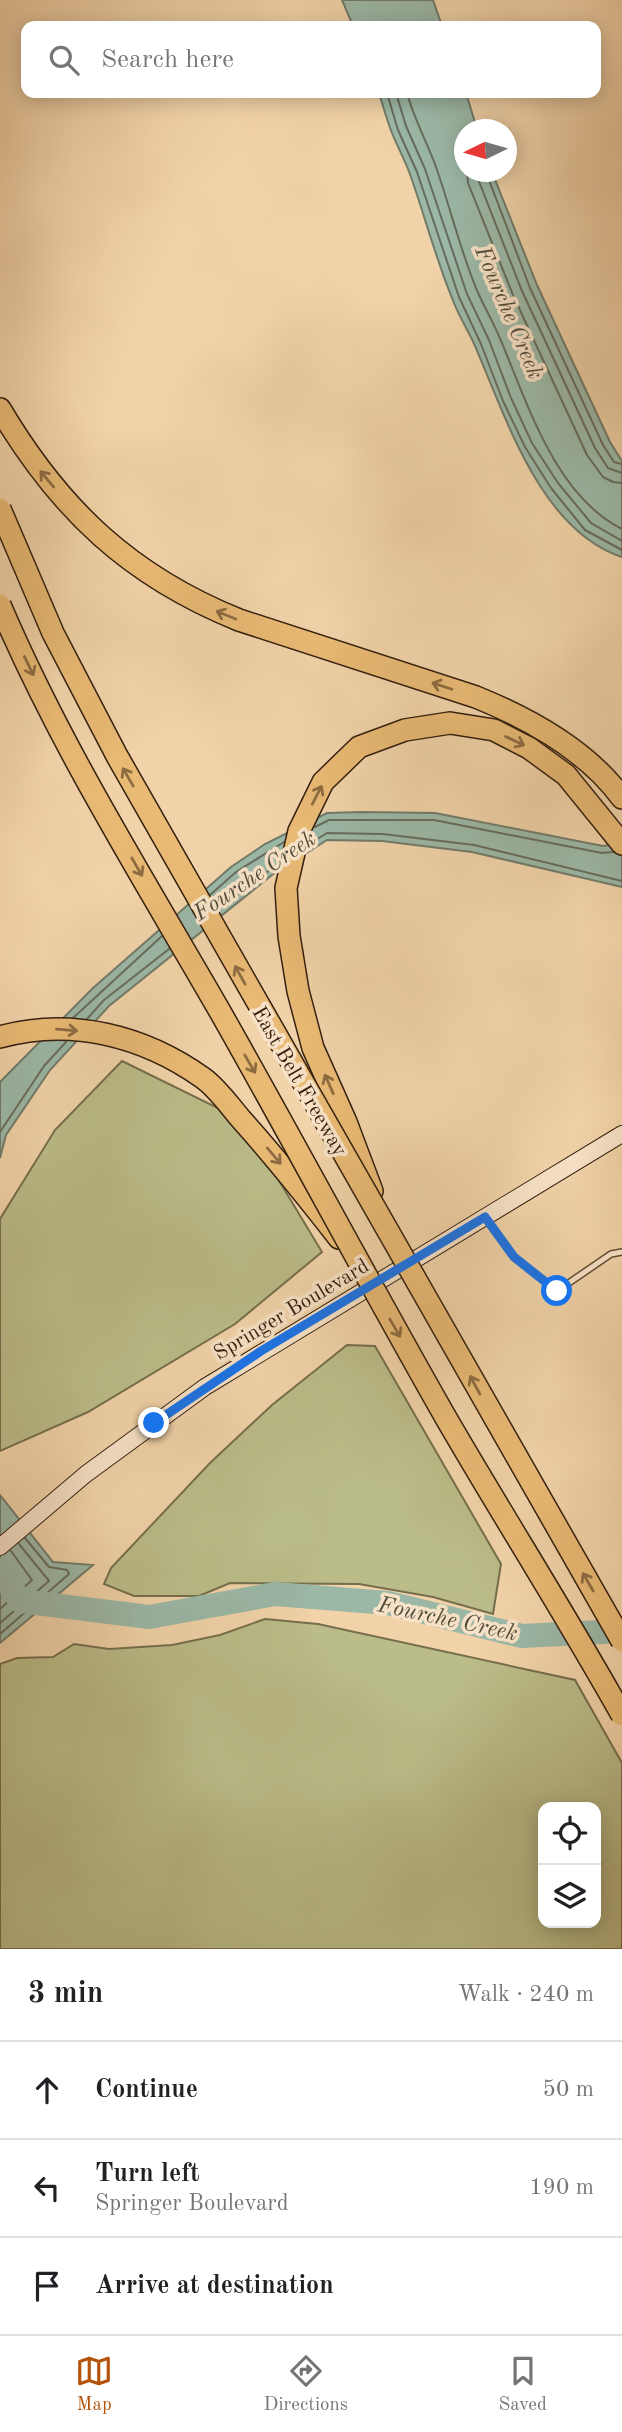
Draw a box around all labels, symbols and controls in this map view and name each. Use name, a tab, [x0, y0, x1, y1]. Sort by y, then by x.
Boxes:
search box	[21, 21, 601, 98]
icon: search	[45, 41, 83, 79]
text: Search here	[101, 47, 234, 73]
north arrow	[454, 119, 517, 182]
water label: Fourche Creek	[470, 242, 547, 383]
one-way arrow	[39, 471, 54, 489]
one-way arrow	[216, 607, 238, 620]
one-way arrow	[23, 655, 36, 676]
one-way arrow	[431, 679, 453, 692]
one-way arrow	[504, 734, 525, 748]
one-way arrow	[121, 767, 135, 787]
one-way arrow	[310, 785, 324, 806]
water label: Fourche Creek	[189, 827, 320, 926]
one-way arrow	[130, 856, 144, 876]
one-way arrow	[233, 965, 247, 985]
street label: East Belt Freeway	[247, 1003, 350, 1160]
one-way arrow	[56, 1024, 78, 1037]
one-way arrow	[243, 1054, 257, 1074]
one-way arrow	[322, 1074, 335, 1095]
one-way arrow	[266, 1147, 282, 1165]
street label: Springer Boulevard	[211, 1256, 373, 1365]
route start	[541, 1275, 572, 1306]
one-way arrow	[388, 1317, 402, 1337]
one-way arrow	[468, 1375, 482, 1395]
route end	[138, 1407, 169, 1438]
one-way arrow	[581, 1573, 595, 1593]
water label: Fourche Creek	[375, 1593, 520, 1645]
map controls	[538, 1802, 601, 1928]
button: locate	[538, 1802, 601, 1865]
button: layers	[538, 1865, 601, 1928]
text: 3 min	[28, 1979, 103, 2009]
text: Walk · 240 m	[458, 1983, 594, 2006]
icon: ahead	[28, 2071, 66, 2109]
text: Continue	[95, 2077, 198, 2103]
text: 50 m	[543, 2078, 594, 2101]
text: Turn left	[95, 2161, 200, 2187]
icon: left	[28, 2169, 66, 2207]
text: 190 m	[529, 2176, 594, 2199]
text: Springer Boulevard	[95, 2192, 289, 2215]
icon: arrive	[28, 2267, 66, 2305]
text: Arrive at destination	[95, 2273, 334, 2299]
tab: Map	[75, 2352, 113, 2417]
tab: Directions	[264, 2352, 348, 2417]
tab: Saved	[498, 2352, 547, 2417]

